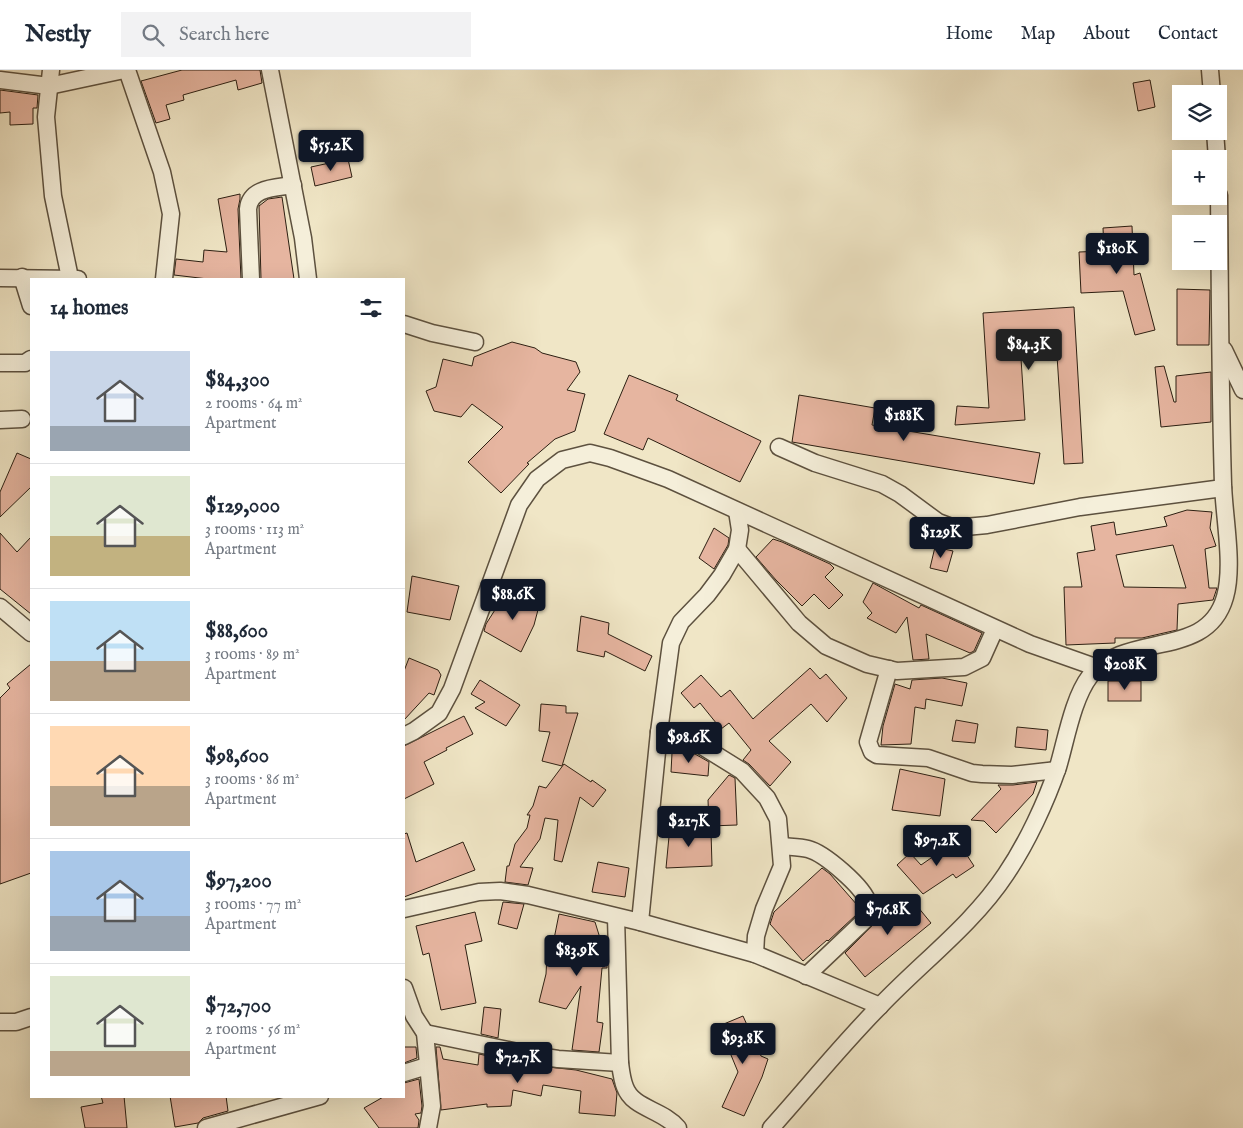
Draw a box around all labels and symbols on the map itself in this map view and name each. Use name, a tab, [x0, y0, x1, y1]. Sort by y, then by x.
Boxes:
pin: $55.2K	[290, 129, 372, 172]
pin: $180K	[1082, 232, 1152, 275]
pin: $84.3K	[988, 328, 1070, 371]
pin: $188K	[869, 400, 939, 442]
pin: $129K	[906, 516, 976, 559]
pin: $88.6K	[472, 578, 554, 621]
pin: $208K	[1090, 648, 1160, 691]
pin: $98.6K	[648, 722, 730, 764]
pin: $217K	[654, 806, 724, 848]
pin: $97.2K	[896, 824, 978, 867]
pin: $76.8K	[847, 894, 929, 936]
pin: $83.9K	[536, 934, 618, 977]
pin: $93.8K	[702, 1022, 784, 1065]
pin: $72.7K	[477, 1042, 559, 1084]

